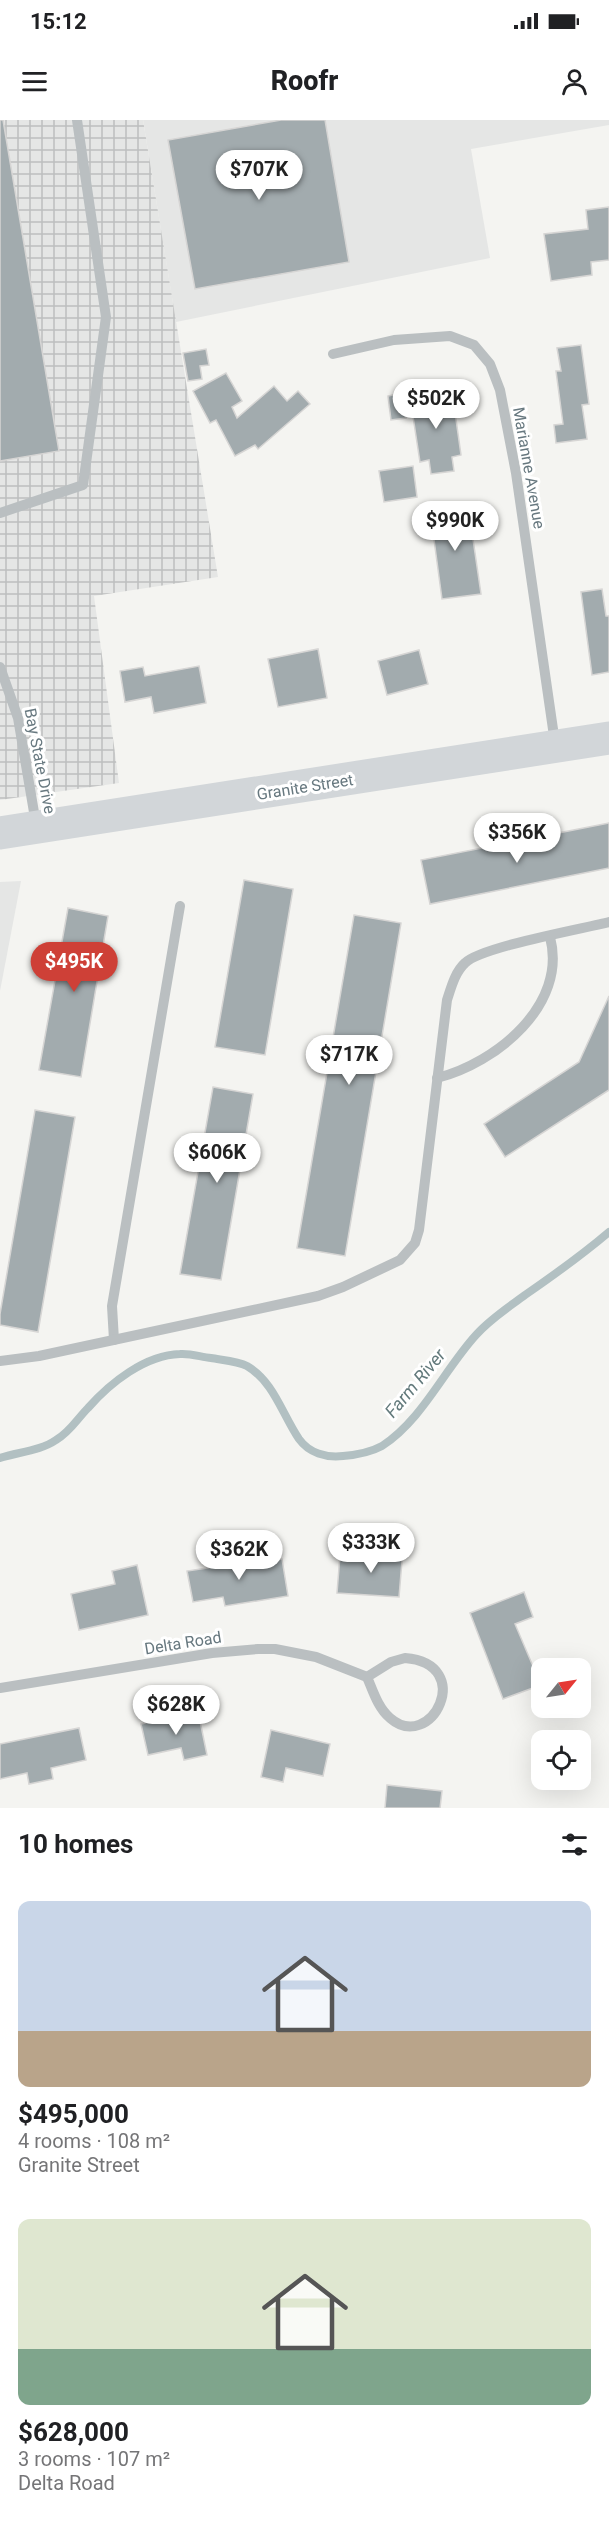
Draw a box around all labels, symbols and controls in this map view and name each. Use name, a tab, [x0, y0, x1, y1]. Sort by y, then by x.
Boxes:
text: 15:12	[30, 9, 87, 34]
icon: menu	[18, 65, 51, 98]
text: Roofr	[271, 65, 338, 97]
icon: person	[558, 65, 591, 98]
pin: $707K	[217, 150, 301, 201]
text: $707K	[230, 157, 288, 181]
pin: $502K	[394, 379, 478, 430]
text: $502K	[407, 386, 465, 410]
street label: Marianne Avenue	[509, 406, 549, 530]
pin: $990K	[413, 501, 497, 552]
text: $990K	[426, 508, 484, 532]
street label: Bay State Drive	[20, 707, 60, 815]
street label: Granite Street	[255, 770, 355, 804]
pin: $356K	[475, 813, 559, 864]
text: $356K	[488, 820, 546, 844]
pin: $495K	[32, 942, 116, 993]
text: $495K	[45, 949, 103, 973]
pin: $717K	[307, 1035, 391, 1086]
text: $717K	[320, 1042, 378, 1066]
pin: $606K	[175, 1133, 259, 1184]
text: $606K	[188, 1140, 246, 1164]
water label: Farm River	[380, 1344, 450, 1422]
pin: $333K	[329, 1523, 413, 1574]
pin: $362K	[197, 1530, 281, 1581]
text: $333K	[342, 1530, 400, 1554]
text: $362K	[210, 1537, 268, 1561]
street label: Delta Road	[143, 1628, 223, 1658]
north arrow	[531, 1658, 591, 1718]
map controls	[531, 1658, 591, 1790]
pin: $628K	[134, 1685, 218, 1736]
text: $628K	[147, 1692, 205, 1716]
button: locate	[531, 1730, 591, 1790]
icon: filters	[558, 1828, 591, 1861]
text: 10 homes	[18, 1829, 133, 1859]
icon: home	[251, 1940, 359, 2048]
text: $495,000	[18, 2099, 129, 2129]
text: 4 rooms · 108 m²	[18, 2129, 170, 2153]
text: Granite Street	[18, 2153, 140, 2177]
icon: home	[251, 2258, 359, 2366]
text: $628,000	[18, 2417, 129, 2447]
text: 3 rooms · 107 m²	[18, 2447, 170, 2471]
text: Delta Road	[18, 2471, 115, 2495]

